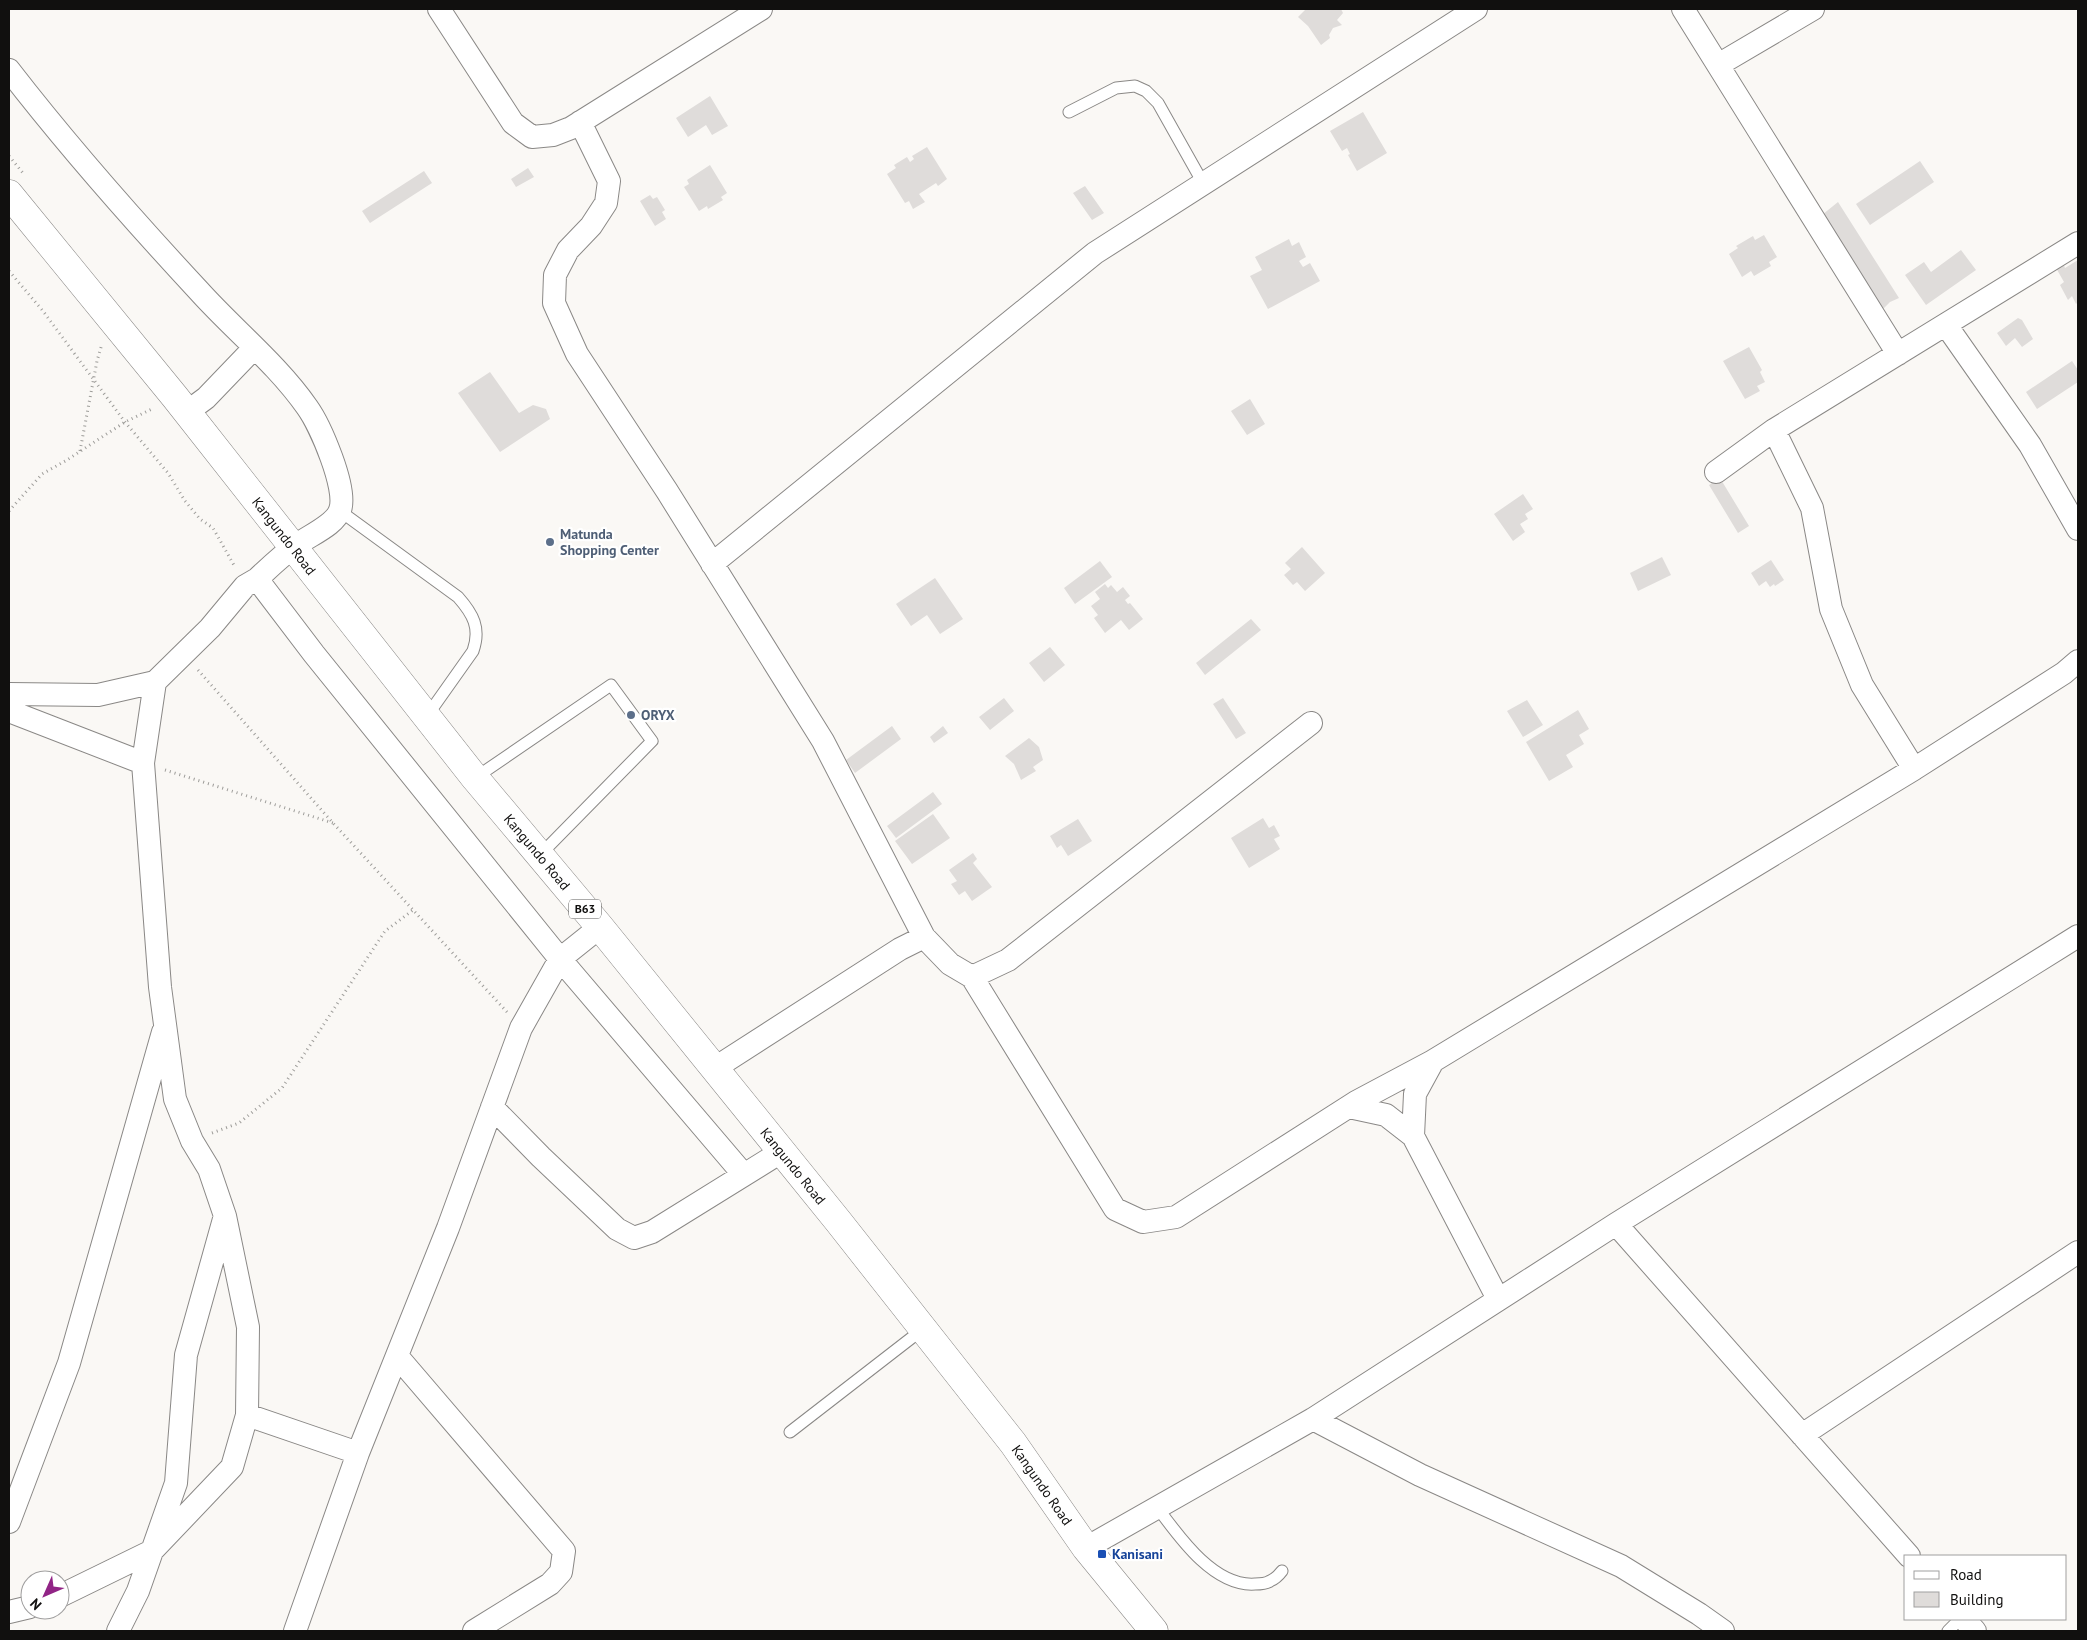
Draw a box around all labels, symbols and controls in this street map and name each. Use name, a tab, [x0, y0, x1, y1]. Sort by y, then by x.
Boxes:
street label: Kangundo Road	[248, 493, 320, 579]
place label: Matunda Shopping Center	[560, 525, 659, 559]
marker: Matunda Shopping Center	[544, 536, 556, 548]
place label: ORYX	[641, 706, 675, 724]
marker: ORYX	[625, 709, 637, 721]
street label: Kangundo Road	[500, 810, 574, 894]
road number: B63	[569, 900, 601, 919]
street label: Kangundo Road	[756, 1124, 830, 1208]
street label: Kangundo Road	[1008, 1441, 1076, 1529]
place label: Kanisani	[1112, 1545, 1163, 1563]
marker: Kanisani	[1096, 1548, 1108, 1560]
legend	[1904, 1555, 2067, 1620]
text: Road	[1950, 1565, 1982, 1584]
north arrow	[20, 1570, 70, 1620]
text: Building	[1950, 1590, 2004, 1609]
text: N	[26, 1595, 45, 1614]

